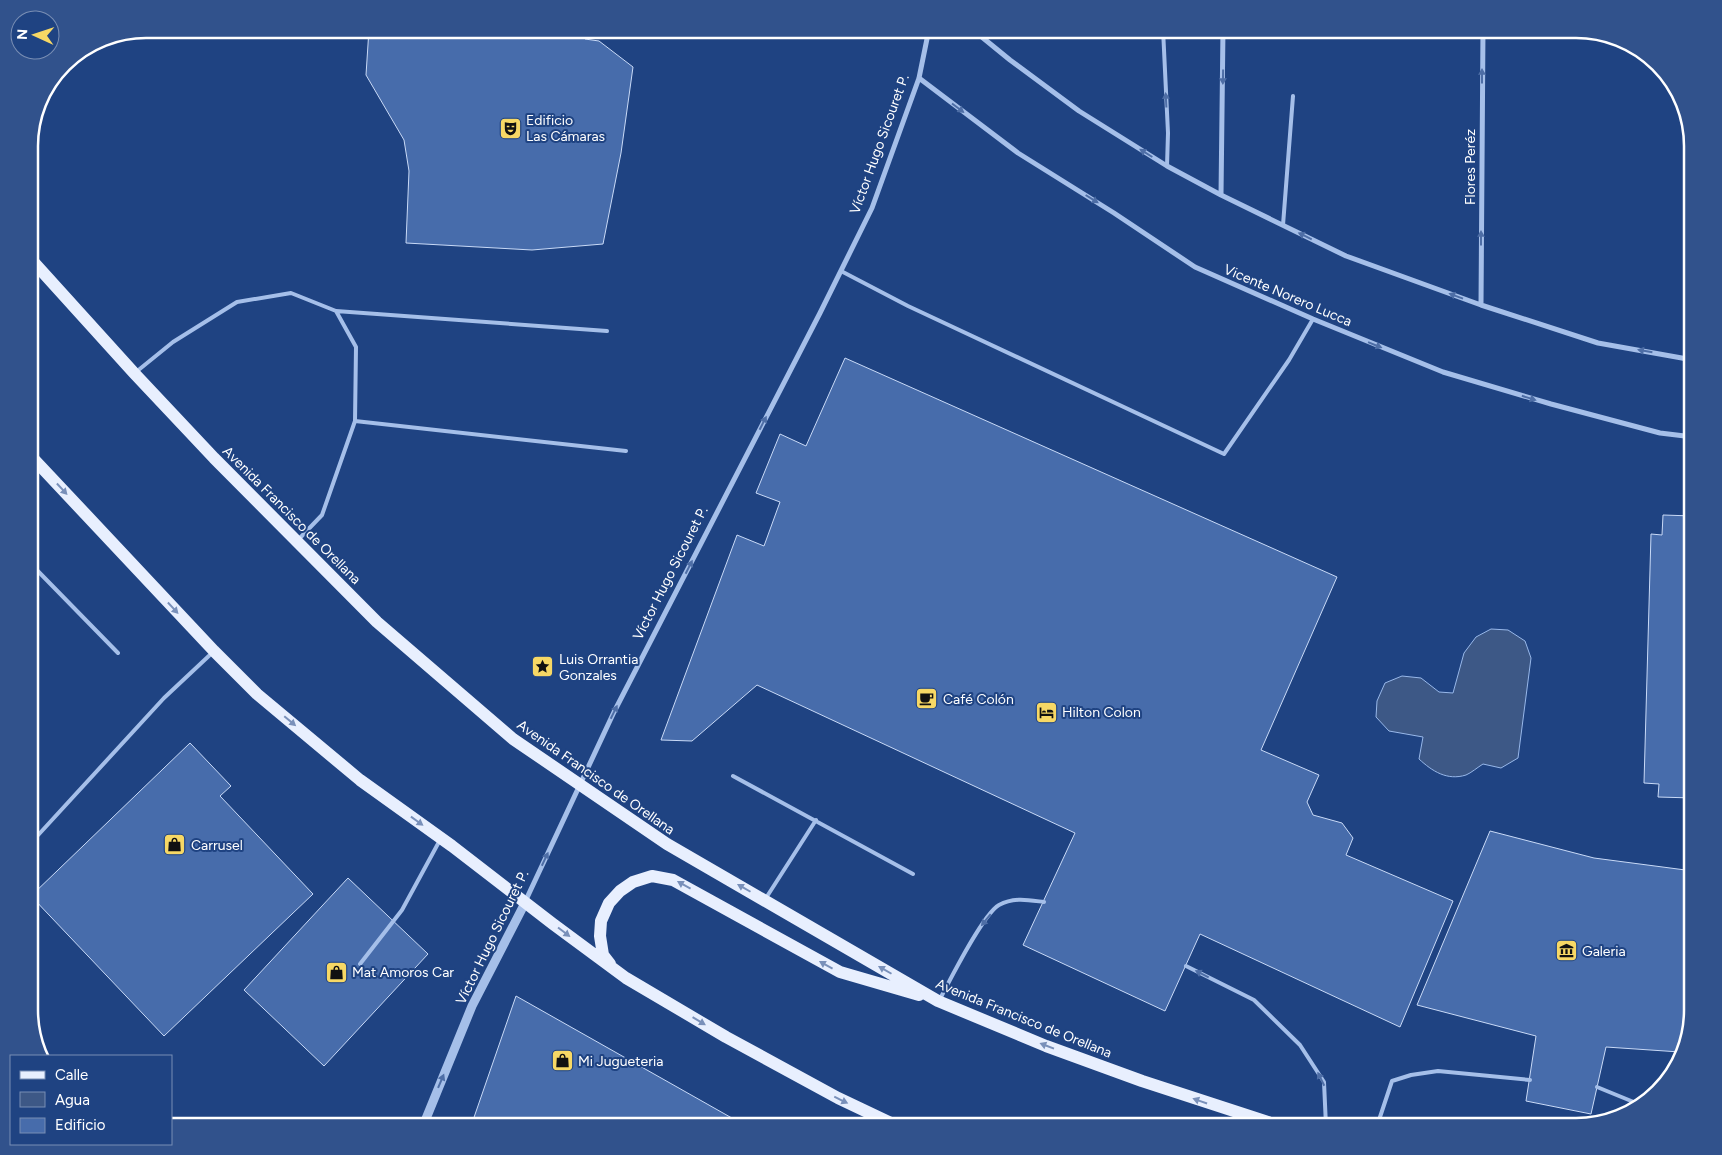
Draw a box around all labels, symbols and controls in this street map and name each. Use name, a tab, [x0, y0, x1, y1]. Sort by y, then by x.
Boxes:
north arrow	[10, 10, 60, 60]
text: N	[14, 28, 31, 40]
one-way arrow	[1478, 68, 1486, 84]
one-way arrow	[1219, 70, 1227, 86]
street label: Víctor Hugo Sicouret P.	[846, 72, 913, 216]
one-way arrow	[1162, 92, 1170, 108]
one-way arrow	[951, 102, 964, 113]
place label: Edificio Las Cámaras	[526, 112, 605, 145]
theatre icon: Edificio Las Cámaras	[498, 116, 522, 140]
street label: Flores Peréz	[1462, 129, 1479, 205]
one-way arrow	[1139, 148, 1152, 157]
one-way arrow	[1085, 195, 1098, 204]
one-way arrow	[1477, 230, 1485, 246]
one-way arrow	[1298, 231, 1312, 239]
street label: Vicente Norero Lucca	[1221, 261, 1354, 330]
one-way arrow	[1448, 292, 1463, 300]
one-way arrow	[1368, 341, 1383, 349]
one-way arrow	[1637, 347, 1653, 355]
one-way arrow	[1522, 394, 1537, 402]
one-way arrow	[759, 415, 767, 430]
street label: Avenida Francisco de Orellana	[219, 443, 364, 588]
one-way arrow	[56, 483, 68, 495]
street label: Víctor Hugo Sicouret P.	[629, 503, 712, 643]
one-way arrow	[685, 560, 693, 574]
one-way arrow	[167, 602, 179, 614]
place label: Luis Orrantia Gonzales	[559, 651, 638, 684]
place icon: Luis Orrantia Gonzales	[531, 655, 555, 679]
cafe icon: Café Colón	[915, 687, 939, 711]
place label: Café Colón	[943, 691, 1014, 708]
hotel icon: Hilton Colon	[1034, 700, 1058, 724]
one-way arrow	[610, 704, 619, 719]
place label: Hilton Colon	[1062, 704, 1141, 721]
one-way arrow	[283, 716, 296, 727]
street label: Avenida Francisco de Orellana	[514, 716, 678, 838]
one-way arrow	[410, 816, 424, 826]
shop icon: Carrusel	[163, 833, 187, 857]
place label: Carrusel	[191, 837, 243, 854]
one-way arrow	[542, 852, 550, 866]
street label: Víctor Hugo Sicouret P.	[452, 867, 533, 1007]
one-way arrow	[677, 881, 690, 890]
one-way arrow	[737, 884, 751, 893]
one-way arrow	[981, 913, 992, 926]
one-way arrow	[557, 927, 571, 937]
museum icon: Galeria	[1554, 939, 1578, 963]
place label: Galeria	[1582, 943, 1626, 960]
shop icon: Mat Amoros Car	[324, 960, 348, 984]
one-way arrow	[819, 960, 832, 969]
place label: Mat Amoros Car	[352, 964, 454, 981]
one-way arrow	[878, 965, 891, 974]
one-way arrow	[1194, 970, 1209, 978]
street label: Avenida Francisco de Orellana	[933, 975, 1114, 1062]
one-way arrow	[693, 1017, 706, 1026]
one-way arrow	[1039, 1042, 1054, 1050]
shop icon: Mi Jugueteria	[550, 1049, 574, 1073]
place label: Mi Jugueteria	[578, 1053, 663, 1070]
legend	[10, 1055, 172, 1145]
text: Calle	[55, 1066, 88, 1084]
one-way arrow	[1316, 1071, 1325, 1086]
one-way arrow	[437, 1074, 445, 1088]
text: Agua	[55, 1091, 90, 1109]
one-way arrow	[834, 1096, 849, 1104]
one-way arrow	[1192, 1097, 1207, 1105]
text: Edificio	[55, 1116, 106, 1134]

